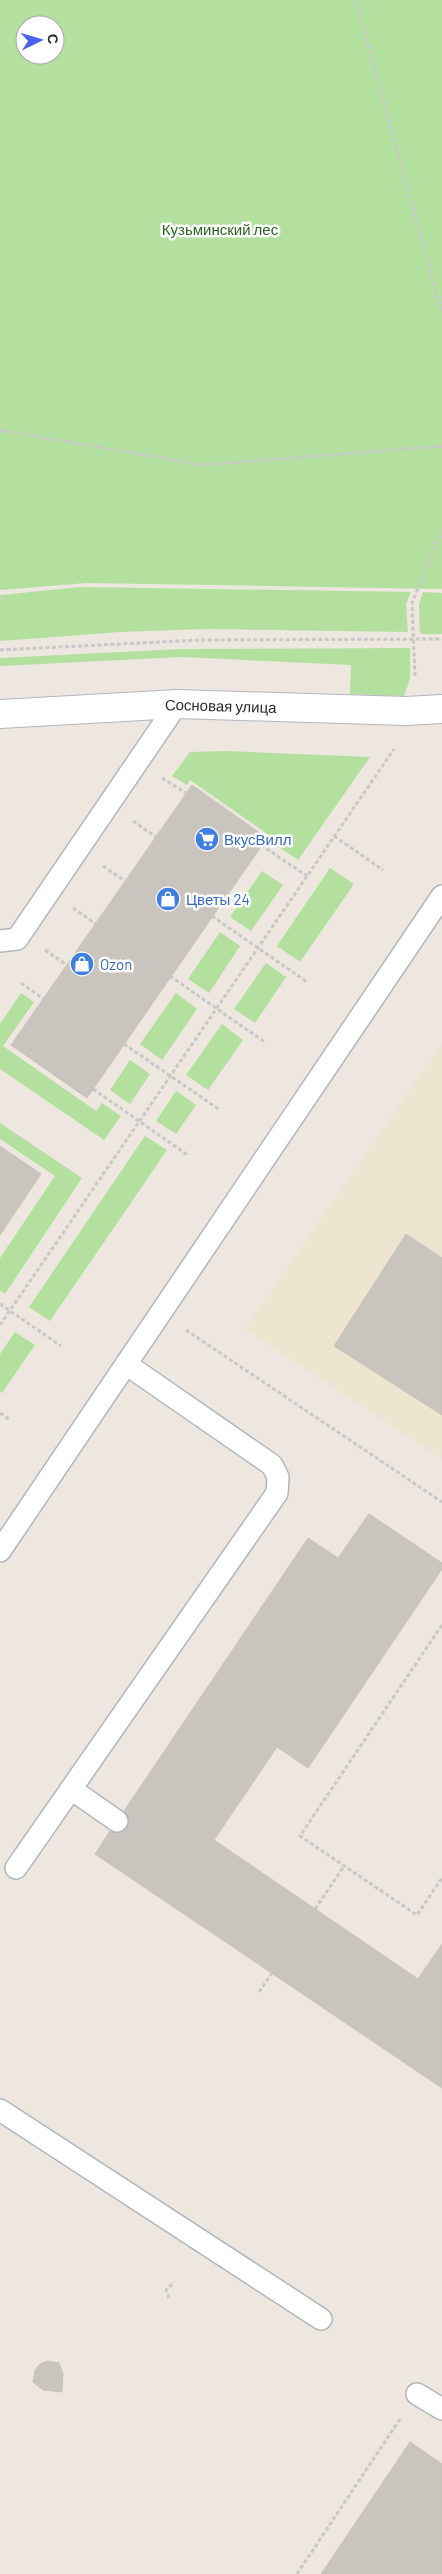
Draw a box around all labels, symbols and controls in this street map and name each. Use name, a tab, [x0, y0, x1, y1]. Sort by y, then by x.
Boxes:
north arrow	[15, 15, 65, 65]
text: С	[45, 33, 62, 45]
park label: Кузьминский лес	[162, 220, 279, 238]
street label: Сосновая улица	[164, 695, 278, 716]
supermarket icon: ВкусВилл	[194, 826, 220, 852]
place label: ВкусВилл	[224, 830, 291, 848]
shop icon: Цветы 24	[155, 886, 181, 912]
place label: Цветы 24	[186, 890, 250, 908]
shop icon: Ozon	[69, 951, 95, 977]
place label: Ozon	[100, 955, 132, 973]

